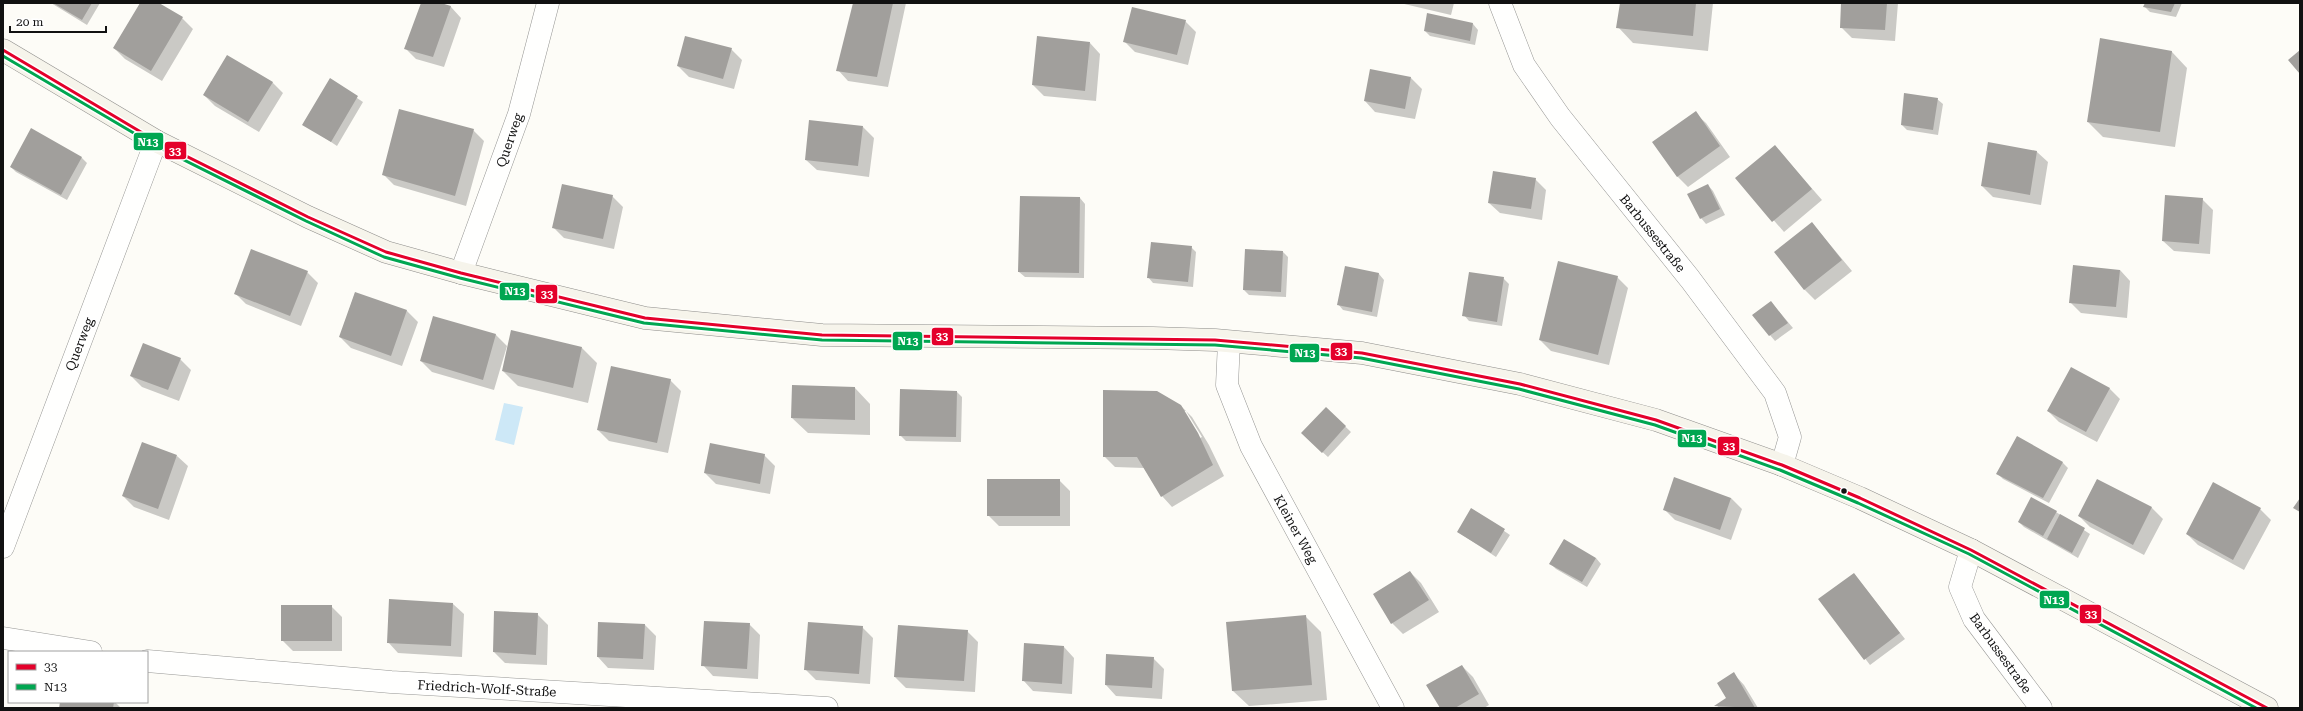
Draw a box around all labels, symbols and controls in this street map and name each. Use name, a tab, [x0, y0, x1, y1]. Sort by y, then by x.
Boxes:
scale bar	[10, 8, 106, 34]
text: 20 m	[16, 15, 43, 29]
street label: Querweg	[493, 111, 526, 169]
line badge: N13	[133, 132, 164, 151]
text: N13	[138, 136, 158, 149]
line badge: 33	[164, 141, 187, 160]
text: 33	[169, 145, 181, 158]
street label: Barbussestraße	[1617, 192, 1688, 275]
line badge: N13	[499, 282, 530, 301]
line badge: 33	[535, 284, 558, 304]
text: N13	[505, 285, 525, 298]
text: 33	[541, 288, 553, 301]
street label: Querweg	[62, 315, 97, 373]
line badge: 33	[931, 327, 954, 346]
text: 33	[936, 330, 948, 343]
line badge: N13	[892, 331, 923, 351]
text: N13	[898, 335, 918, 348]
line badge: 33	[1330, 342, 1353, 361]
line badge: N13	[1289, 343, 1320, 363]
text: 33	[1335, 345, 1347, 358]
text: N13	[1295, 347, 1315, 360]
line badge: N13	[1677, 429, 1707, 448]
text: N13	[1682, 432, 1702, 445]
line badge: 33	[1717, 436, 1740, 456]
text: 33	[1723, 440, 1735, 453]
unlabelled marker	[1839, 486, 1849, 496]
street label: Kleiner Weg	[1271, 492, 1321, 567]
line badge: N13	[2039, 590, 2070, 609]
text: N13	[2044, 594, 2064, 607]
line badge: 33	[2079, 604, 2102, 624]
text: 33	[2085, 608, 2097, 621]
street label: Barbussestraße	[1966, 610, 2035, 696]
legend	[8, 651, 148, 703]
text: 33	[44, 660, 58, 674]
street label: Friedrich-Wolf-Straße	[417, 677, 557, 700]
text: N13	[44, 680, 67, 694]

